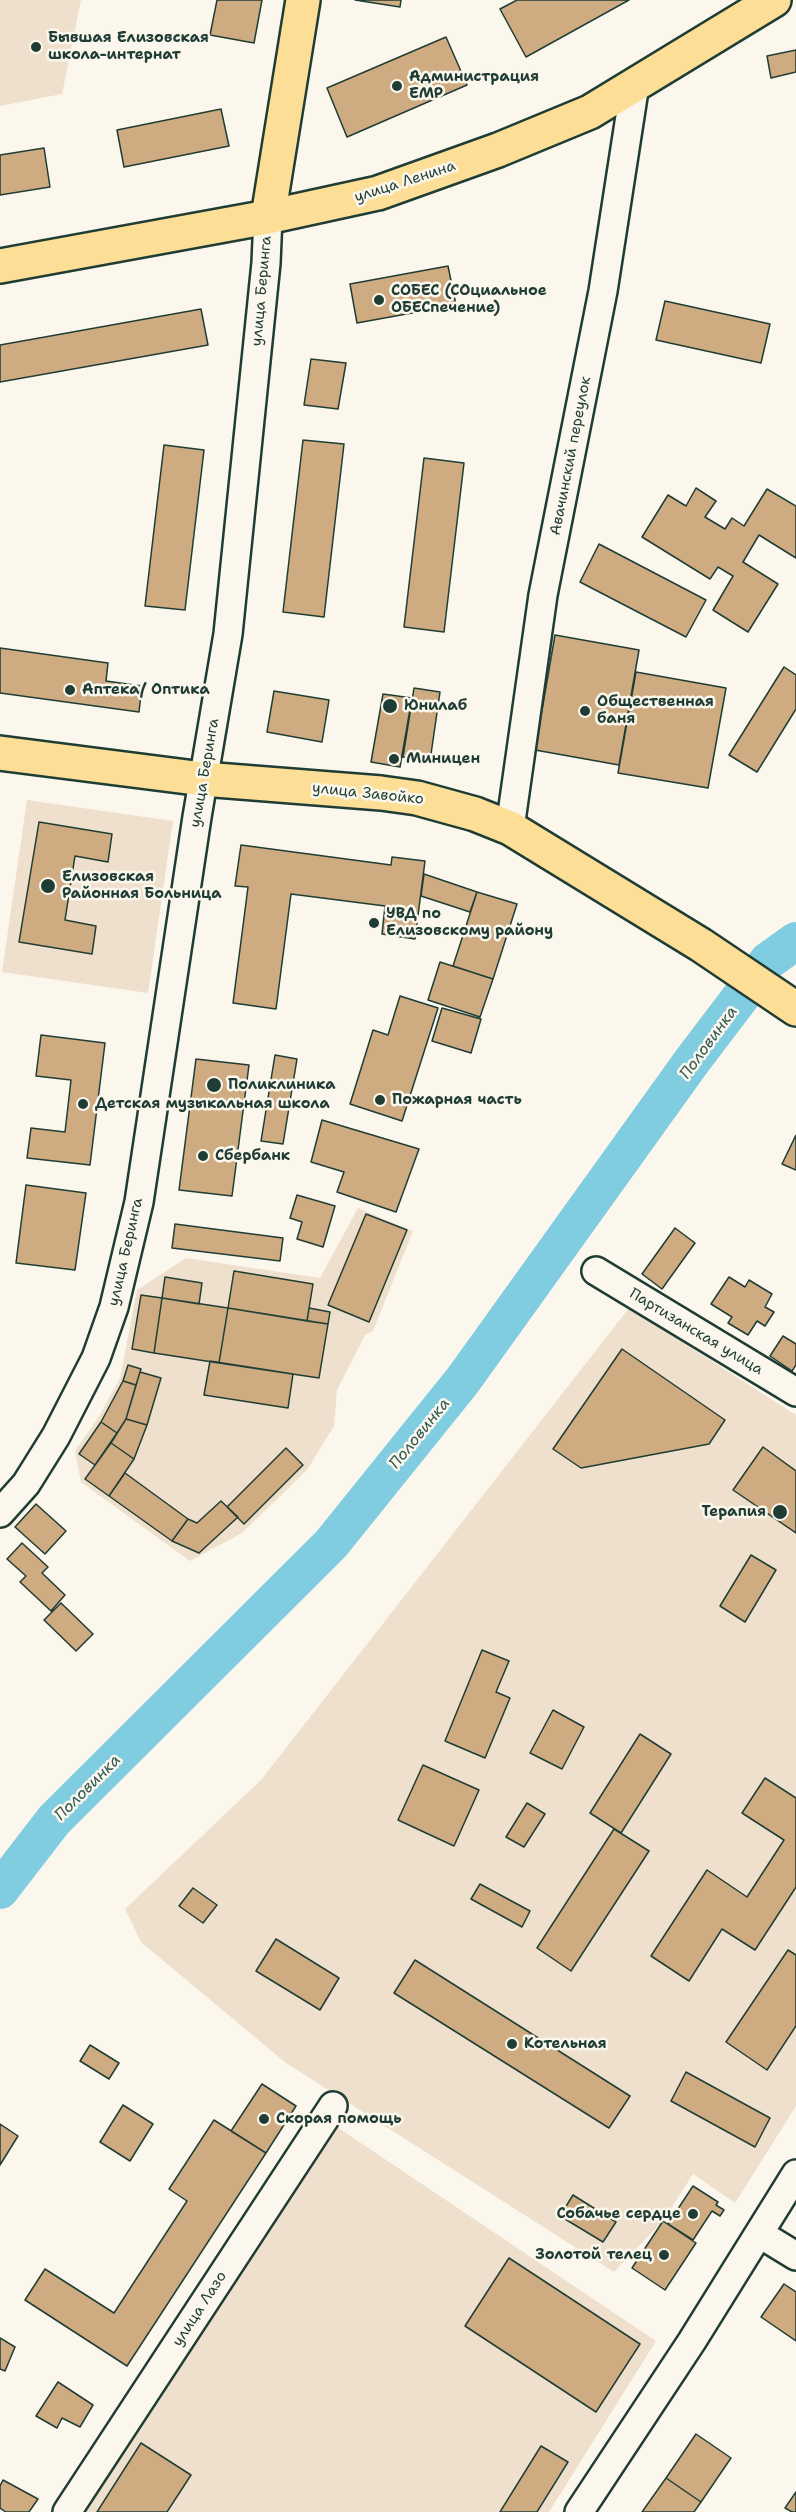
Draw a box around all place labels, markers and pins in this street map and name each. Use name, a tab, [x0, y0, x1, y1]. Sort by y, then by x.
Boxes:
place label: Бывшая Елизовская школа-интернат	[48, 29, 209, 64]
marker: Бывшая Елизовская школа-интернат	[29, 40, 43, 54]
place label: Администрация ЕМР	[409, 68, 539, 103]
marker: Администрация ЕМР	[390, 79, 404, 93]
place label: СОБЕС (СОциальное ОБЕСпечение)	[391, 282, 547, 317]
marker: СОБЕС (СОциальное ОБЕСпечение)	[372, 293, 386, 307]
place label: Аптека/ Оптика	[82, 681, 210, 699]
marker: Аптека/ Оптика	[63, 683, 77, 697]
place label: Общественная баня	[597, 693, 714, 728]
marker: Юнилаб	[381, 697, 399, 715]
place label: Юнилаб	[404, 697, 467, 715]
marker: Общественная баня	[578, 704, 592, 718]
place label: Миницен	[406, 750, 480, 768]
marker: Миницен	[387, 752, 401, 766]
place label: Елизовская Районная Больница	[62, 868, 221, 903]
marker: Елизовская Районная Больница	[39, 877, 57, 895]
place label: УВД по Елизовскому району	[386, 905, 553, 940]
marker: УВД по Елизовскому району	[367, 916, 381, 930]
marker: Поликлиника	[205, 1076, 223, 1094]
place label: Поликлиника	[228, 1076, 336, 1094]
place label: Пожарная часть	[392, 1091, 522, 1109]
marker: Пожарная часть	[373, 1093, 387, 1107]
place label: Детская музыкальная школа	[95, 1095, 330, 1113]
marker: Детская музыкальная школа	[76, 1097, 90, 1111]
place label: Сбербанк	[215, 1147, 290, 1165]
marker: Сбербанк	[196, 1149, 210, 1163]
place label: Терапия	[702, 1503, 766, 1521]
marker: Терапия	[771, 1503, 789, 1521]
place label: Котельная	[524, 2035, 607, 2053]
marker: Котельная	[505, 2037, 519, 2051]
place label: Скорая помощь	[276, 2110, 401, 2128]
marker: Скорая помощь	[257, 2112, 271, 2126]
place label: Собачье сердце	[556, 2205, 681, 2223]
marker: Собачье сердце	[686, 2207, 700, 2221]
place label: Золотой телец	[536, 2246, 652, 2264]
marker: Золотой телец	[657, 2248, 671, 2262]

